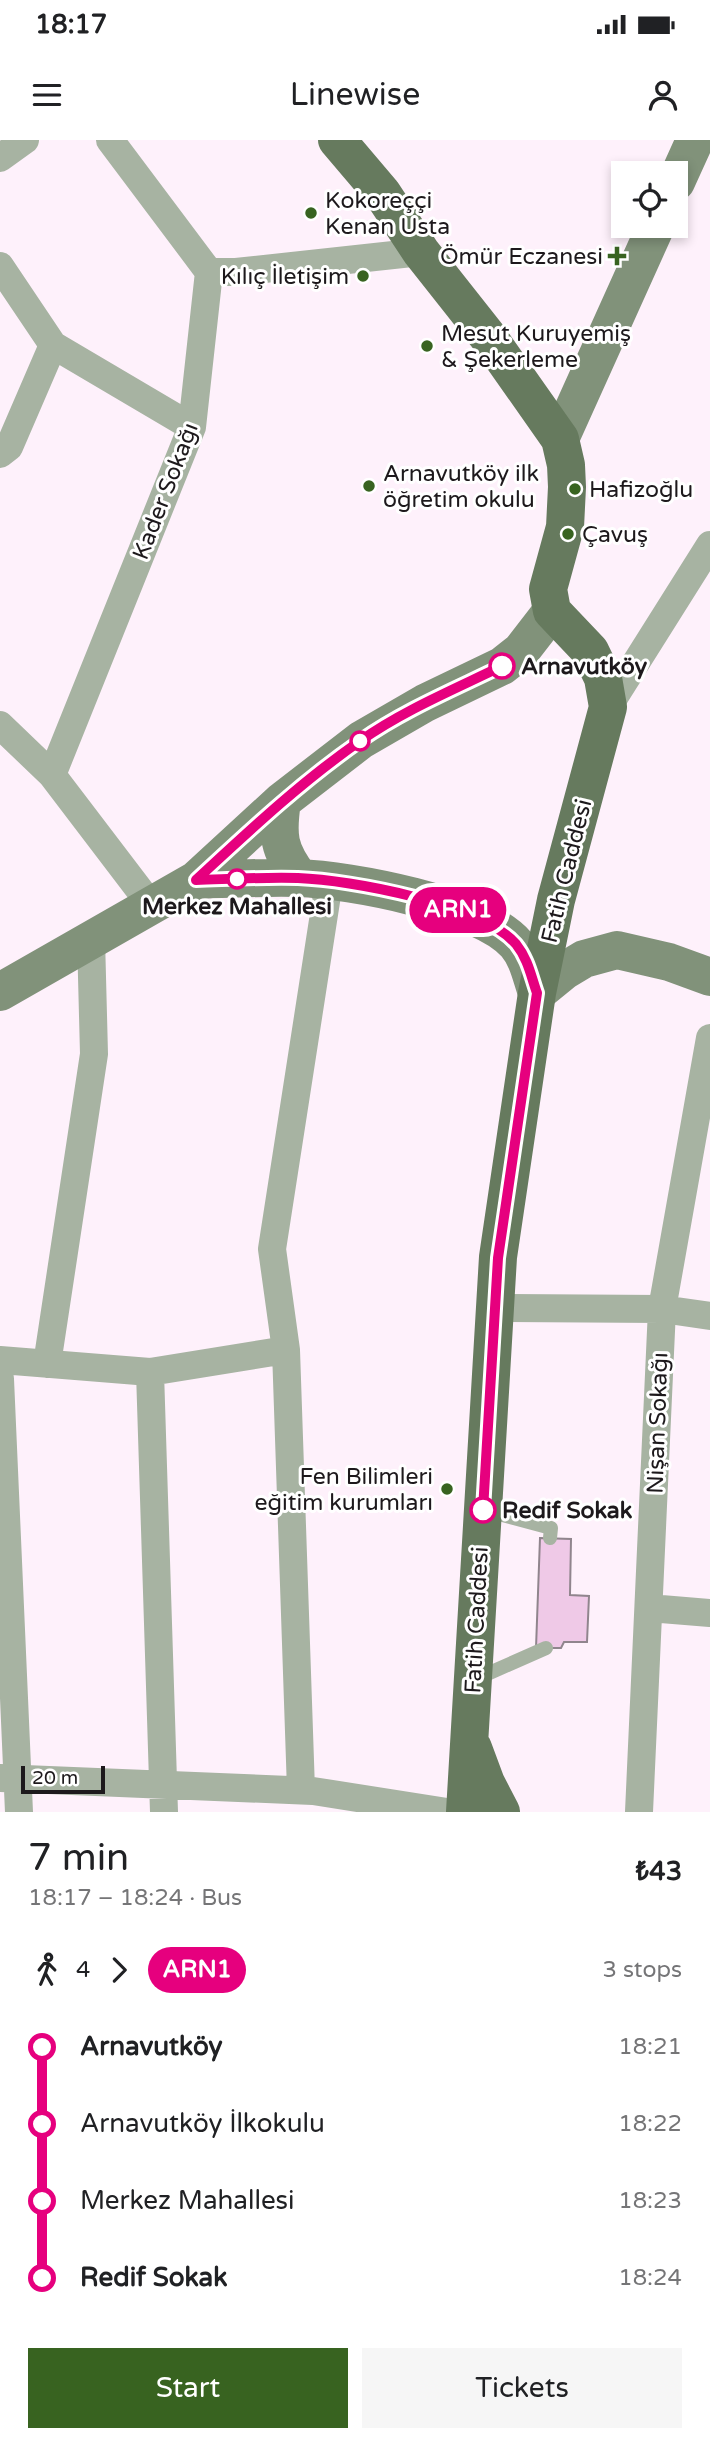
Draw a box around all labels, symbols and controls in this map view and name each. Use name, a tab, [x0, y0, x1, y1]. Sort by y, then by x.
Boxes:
text: 18:17	[35, 9, 107, 40]
icon: menu	[28, 76, 66, 114]
text: Linewise	[290, 76, 420, 114]
icon: person	[644, 76, 682, 114]
map controls	[611, 161, 688, 238]
button: locate	[611, 161, 688, 238]
place label: Kokoreççi Kenan Usta	[325, 187, 450, 241]
marker: Kokoreççi Kenan Usta	[303, 205, 319, 221]
place label: Ömür Eczanesi	[440, 243, 603, 271]
marker: Ömür Eczanesi	[609, 248, 625, 264]
place label: Kılıç İletişim	[221, 263, 349, 291]
marker: Kılıç İletişim	[355, 268, 371, 284]
place label: Mesut Kuruyemiş & Şekerleme	[441, 320, 631, 374]
marker: Mesut Kuruyemiş & Şekerleme	[419, 338, 435, 354]
street label: Kader Sokağı	[127, 419, 205, 564]
place label: Arnavutköy ilk öğretim okulu	[383, 460, 539, 514]
place label: Hafizoğlu	[589, 476, 693, 504]
marker: Arnavutköy ilk öğretim okulu	[361, 478, 377, 494]
marker: Hafizoğlu	[567, 481, 583, 497]
place label: Çavuş	[582, 521, 648, 549]
marker: Çavuş	[560, 526, 576, 542]
marker: Arnavutköy	[489, 653, 515, 679]
place label: Arnavutköy	[521, 653, 648, 681]
unlabelled marker	[350, 731, 370, 751]
street label: Fatih Caddesi	[536, 796, 598, 946]
marker: Merkez Mahallesi	[227, 869, 247, 889]
line badge: ARN1	[409, 887, 507, 933]
place label: Merkez Mahallesi	[142, 893, 332, 921]
text: ARN1	[423, 895, 493, 924]
street label: Nişan Sokağı	[642, 1352, 674, 1494]
place label: Fen Bilimleri eğitim kurumları	[254, 1463, 433, 1517]
marker: Fen Bilimleri eğitim kurumları	[439, 1481, 455, 1497]
marker: Redif Sokak	[470, 1497, 496, 1523]
place label: Redif Sokak	[502, 1497, 633, 1525]
street label: Fatih Caddesi	[459, 1546, 495, 1694]
scale bar	[21, 1763, 105, 1795]
text: 20 m	[32, 1767, 78, 1789]
text: 7 min	[28, 1835, 129, 1881]
text: ₺43	[636, 1856, 682, 1887]
text: 18:17 – 18:24 · Bus	[28, 1884, 242, 1912]
icon: walk	[28, 1951, 66, 1989]
icon: forward	[100, 1951, 138, 1989]
text: ARN1	[162, 1955, 232, 1984]
text: 4	[76, 1956, 90, 1984]
text: 3 stops	[602, 1956, 682, 1984]
text: Arnavutköy	[80, 2031, 222, 2062]
text: 18:21	[618, 2033, 682, 2061]
text: Arnavutköy İlkokulu	[80, 2108, 325, 2139]
text: 18:22	[618, 2110, 682, 2138]
text: Merkez Mahallesi	[80, 2185, 295, 2216]
text: 18:23	[618, 2187, 682, 2215]
text: Redif Sokak	[80, 2262, 227, 2293]
text: 18:24	[618, 2264, 682, 2292]
button: Start	[28, 2348, 348, 2428]
button: Tickets	[362, 2348, 682, 2428]

